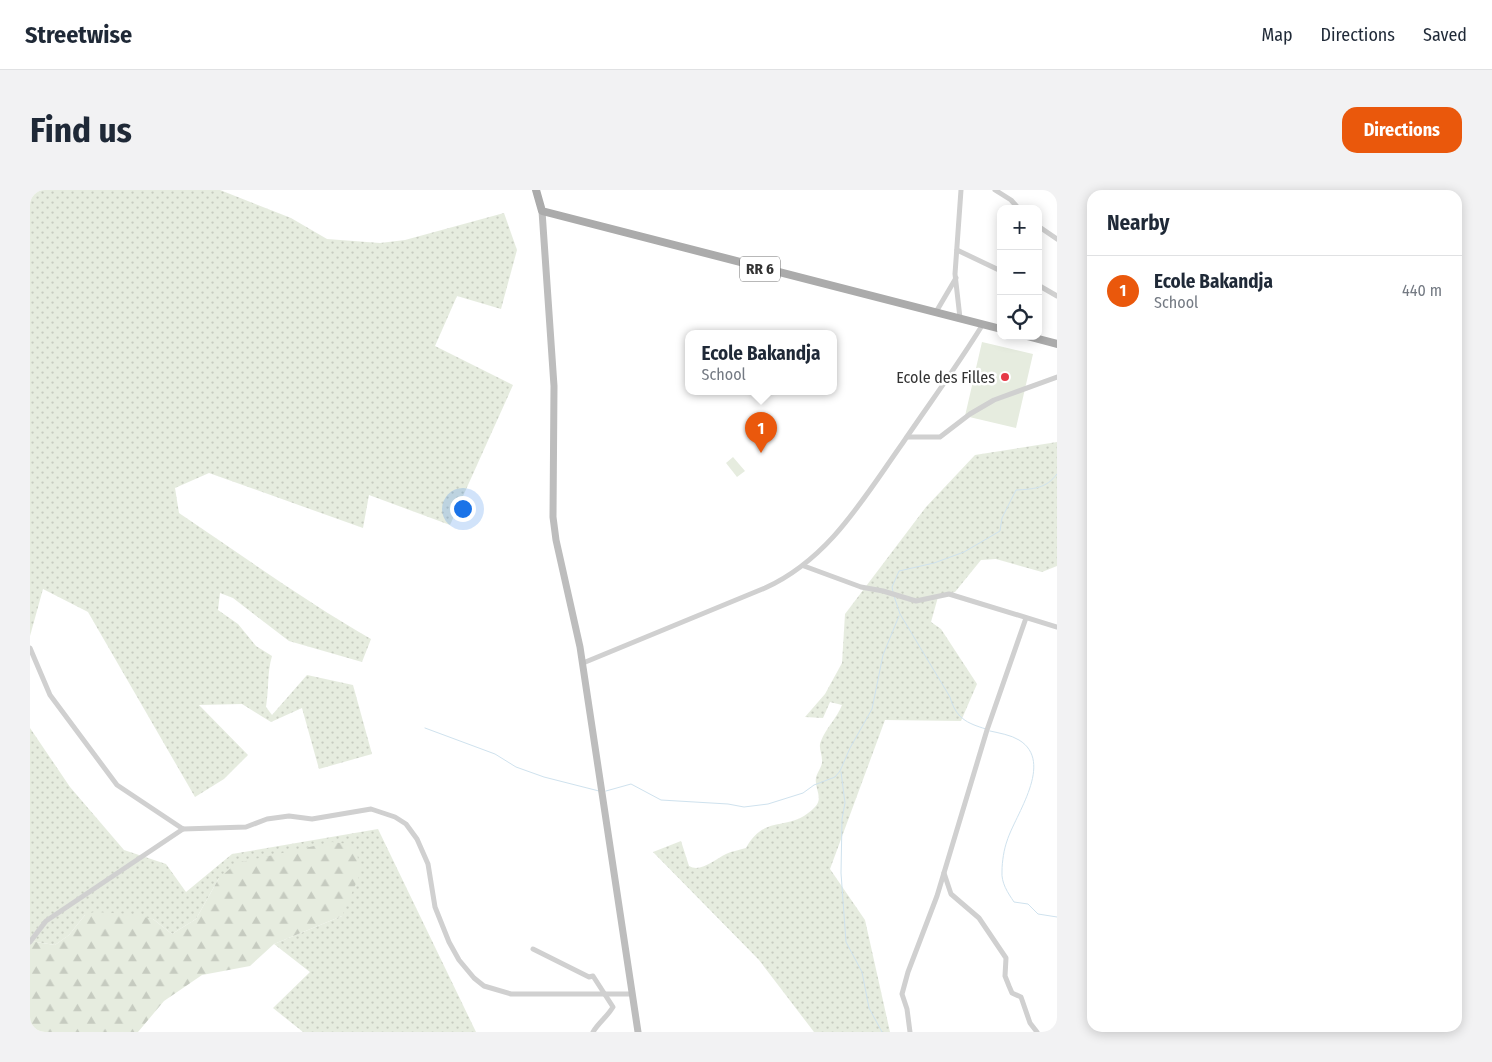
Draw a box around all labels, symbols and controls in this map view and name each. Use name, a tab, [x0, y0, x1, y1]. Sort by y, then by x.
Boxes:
text: Streetwise	[25, 21, 132, 49]
text: Map	[1261, 24, 1293, 46]
text: Directions	[1321, 24, 1395, 46]
text: Saved	[1423, 24, 1467, 46]
button: Directions	[1342, 107, 1462, 153]
text: Find us	[30, 109, 132, 151]
map controls	[997, 205, 1042, 340]
button: +	[997, 205, 1042, 250]
text: Nearby	[1107, 210, 1169, 236]
button: −	[997, 250, 1042, 295]
road number: RR 6	[740, 256, 780, 282]
text: Ecole Bakandja	[1154, 270, 1273, 293]
text: 1	[1120, 281, 1126, 300]
text: 440 m	[1402, 281, 1442, 300]
text: School	[1154, 293, 1198, 312]
button: locate	[997, 295, 1042, 340]
popup	[685, 330, 837, 395]
text: Ecole Bakandja	[702, 342, 820, 365]
text: School	[702, 365, 746, 384]
place label: Ecole des Filles	[896, 368, 995, 387]
marker: Ecole des Filles	[999, 371, 1011, 383]
pin: 1	[745, 412, 777, 453]
your location	[450, 496, 476, 522]

